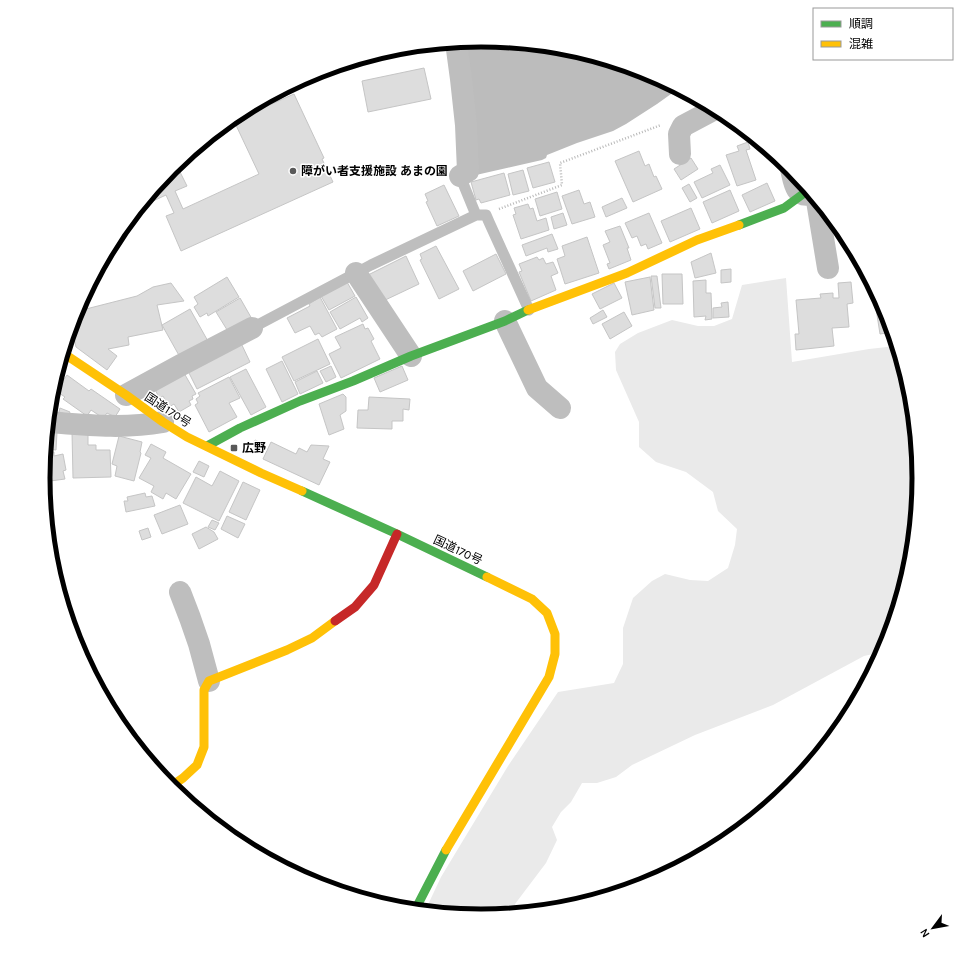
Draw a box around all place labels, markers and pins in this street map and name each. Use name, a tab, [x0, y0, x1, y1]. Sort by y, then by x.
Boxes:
place label: 障がい者支援施設 あまの園	[301, 164, 448, 178]
marker: 障がい者支援施設 あまの園	[288, 166, 298, 176]
place label: 広野	[242, 441, 266, 455]
marker: 広野	[229, 443, 239, 453]

